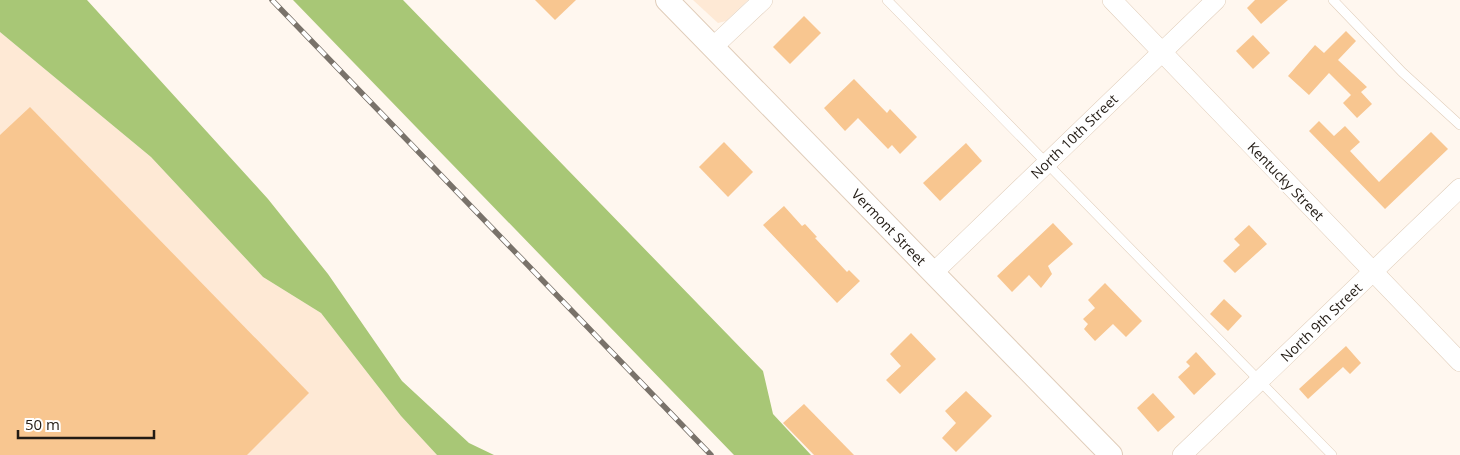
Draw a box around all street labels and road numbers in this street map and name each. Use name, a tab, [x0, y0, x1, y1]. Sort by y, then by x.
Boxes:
street label: North 10th Street	[1026, 89, 1122, 183]
street label: Kentucky Street	[1244, 138, 1328, 224]
street label: Vermont Street	[848, 185, 930, 269]
street label: North 9th Street	[1276, 278, 1366, 366]

